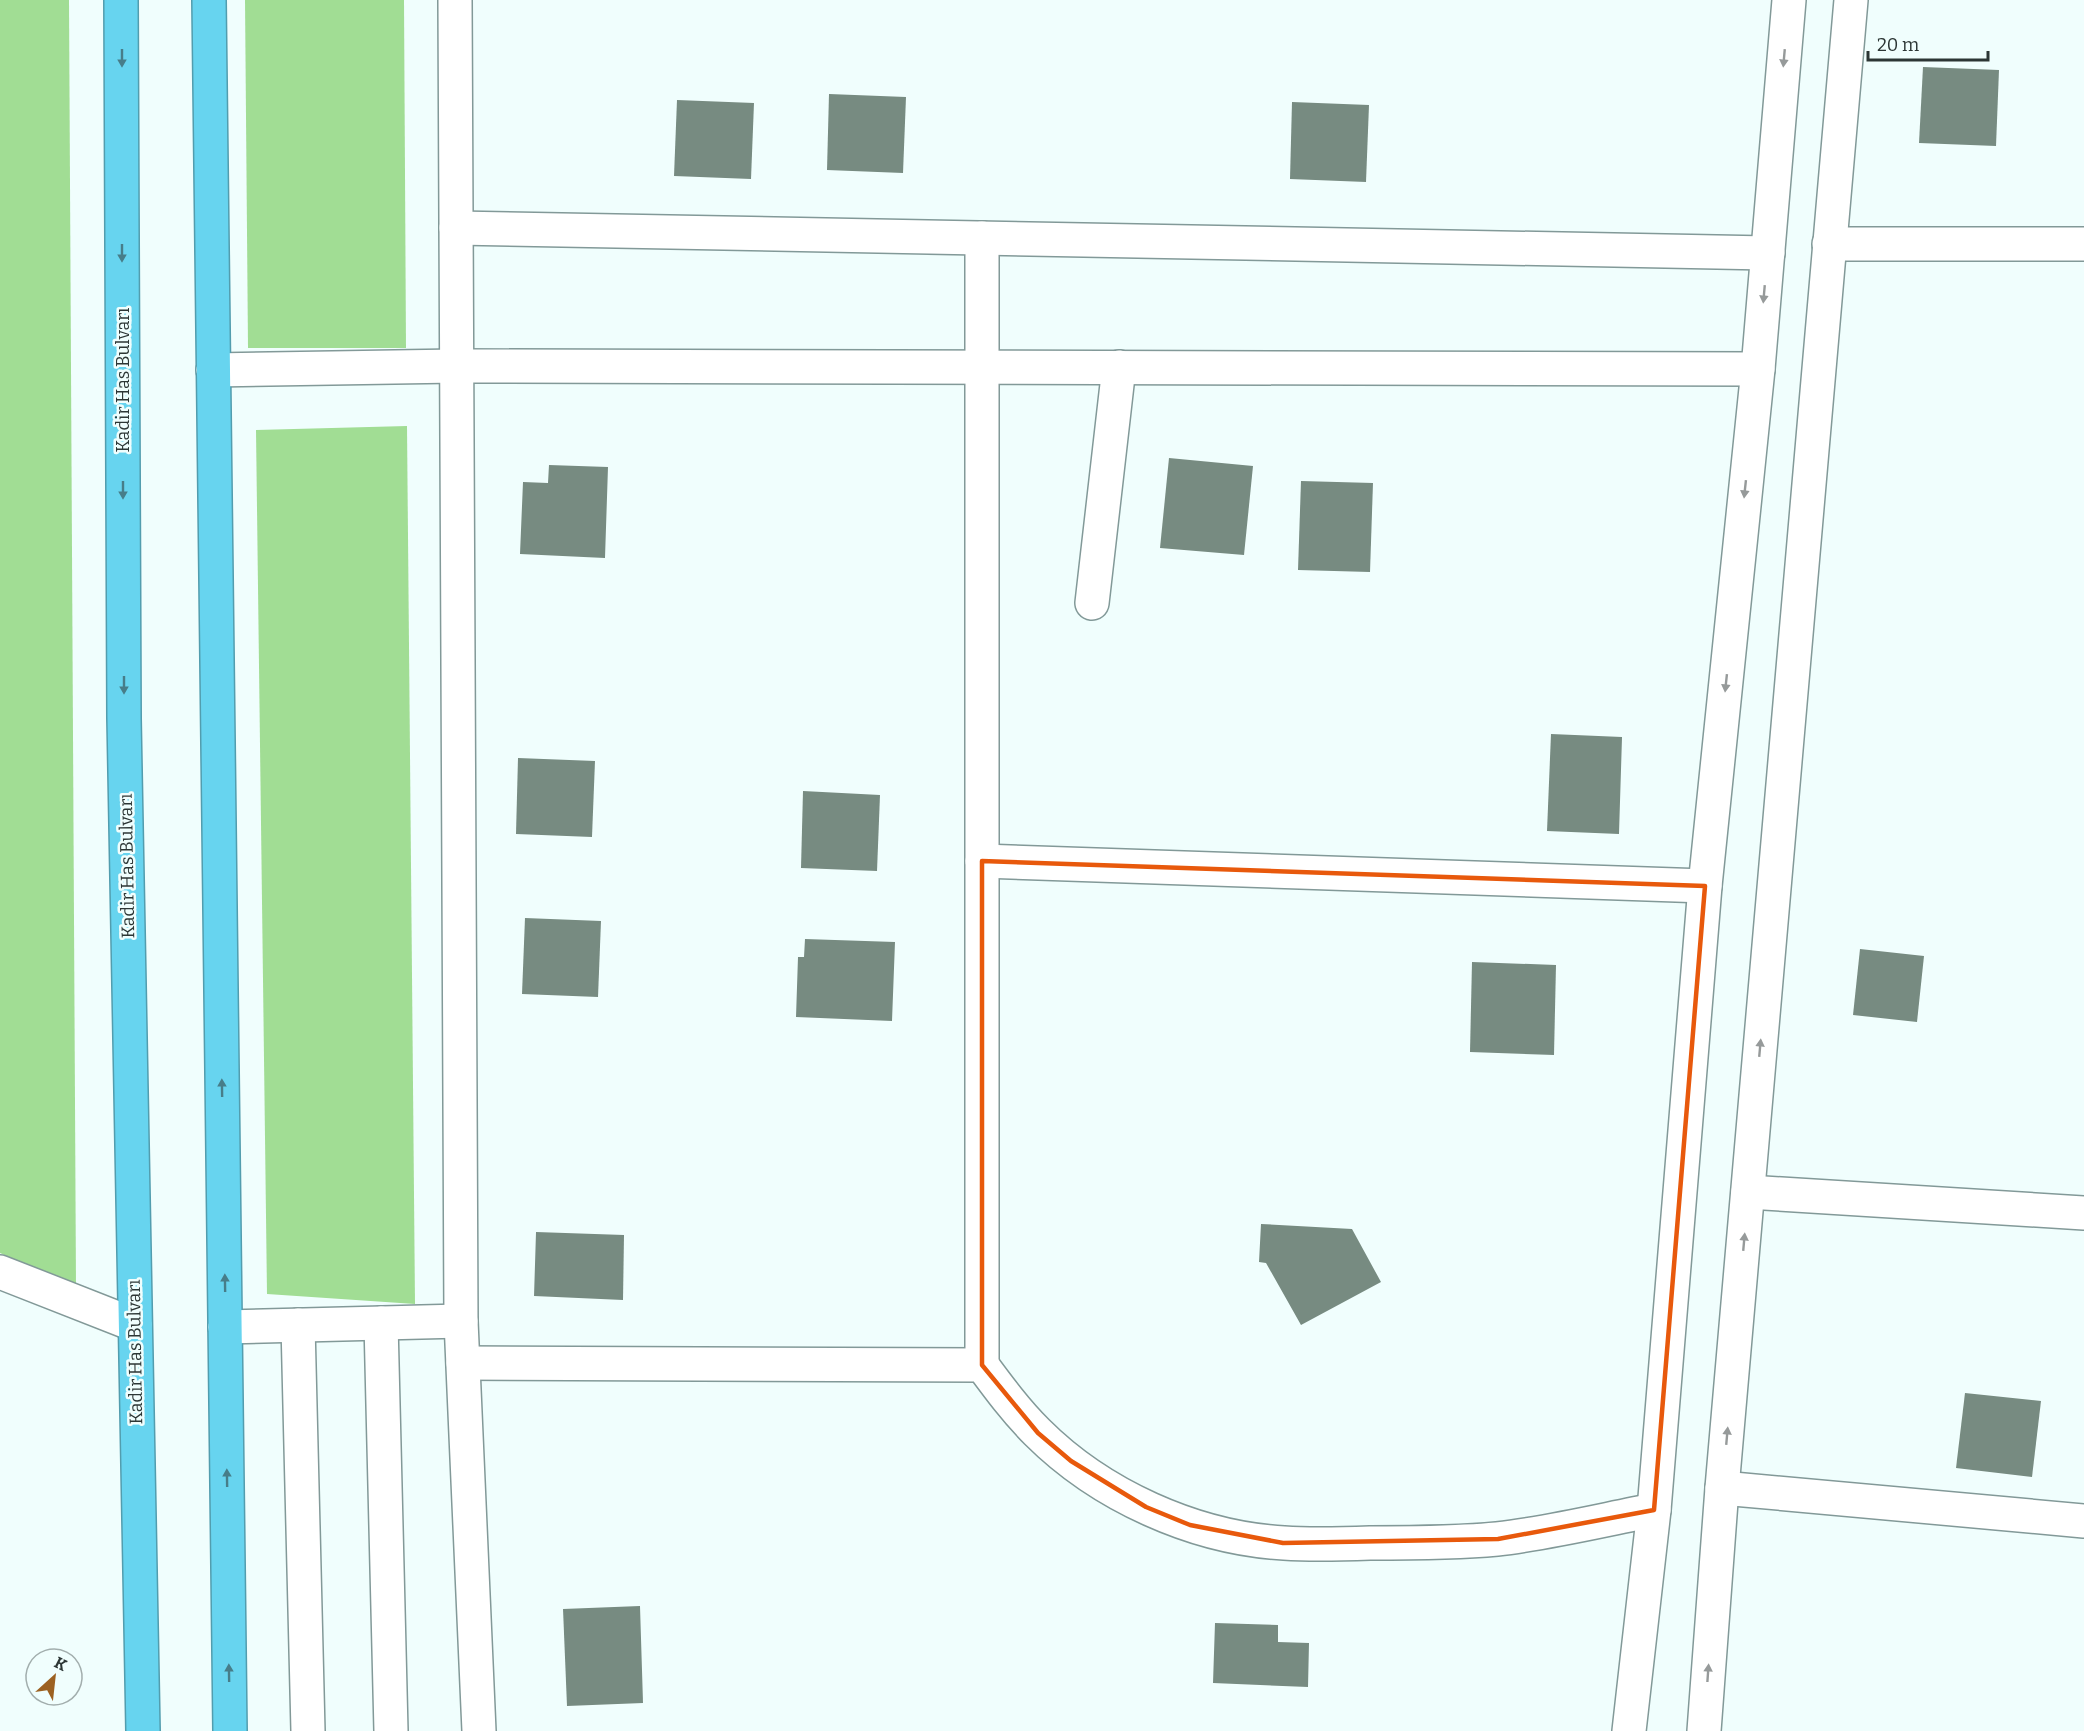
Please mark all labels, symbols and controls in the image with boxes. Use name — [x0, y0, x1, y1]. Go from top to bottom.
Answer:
scale bar — [1868, 24, 1988, 62]
text: 20 m — [1877, 34, 1919, 56]
one-way arrow — [117, 49, 127, 68]
one-way arrow — [1779, 49, 1789, 68]
one-way arrow — [117, 244, 127, 263]
one-way arrow — [1759, 285, 1769, 304]
street label: Kadir Has Bulvarı — [112, 308, 134, 452]
one-way arrow — [1741, 479, 1750, 498]
one-way arrow — [118, 481, 128, 500]
one-way arrow — [1721, 673, 1731, 692]
one-way arrow — [119, 676, 129, 695]
street label: Kadir Has Bulvarı — [115, 793, 139, 939]
one-way arrow — [1755, 1038, 1765, 1057]
one-way arrow — [217, 1078, 227, 1097]
one-way arrow — [1739, 1233, 1748, 1252]
one-way arrow — [220, 1273, 229, 1292]
street label: Kadir Has Bulvarı — [123, 1279, 147, 1425]
one-way arrow — [1722, 1427, 1732, 1446]
one-way arrow — [222, 1468, 232, 1487]
north arrow — [24, 1647, 84, 1707]
text: K — [51, 1653, 70, 1675]
one-way arrow — [224, 1663, 234, 1682]
one-way arrow — [1703, 1663, 1713, 1682]

